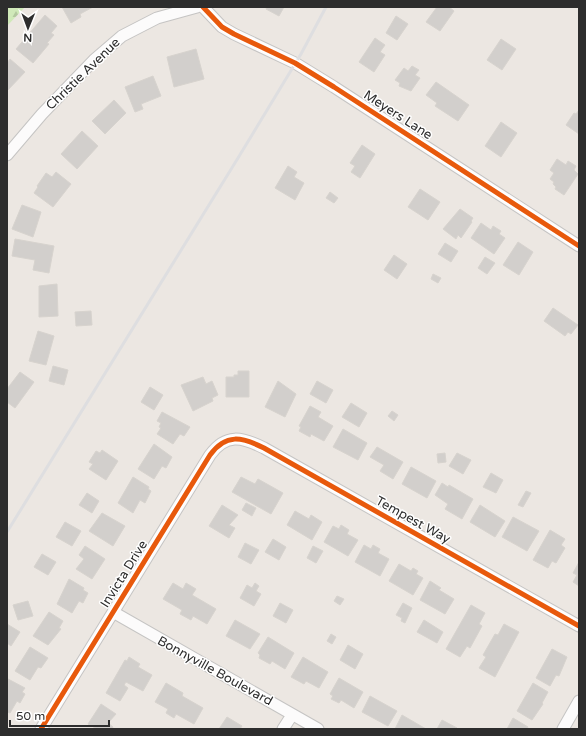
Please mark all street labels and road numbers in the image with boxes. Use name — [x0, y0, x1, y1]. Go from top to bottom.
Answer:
street label: Christie Avenue — [43, 35, 123, 113]
street label: Meyers Lane — [361, 87, 435, 143]
street label: Tempest Way — [373, 493, 453, 547]
street label: Invicta Drive — [97, 537, 151, 611]
street label: Bonnyville Boulevard — [155, 633, 275, 709]

